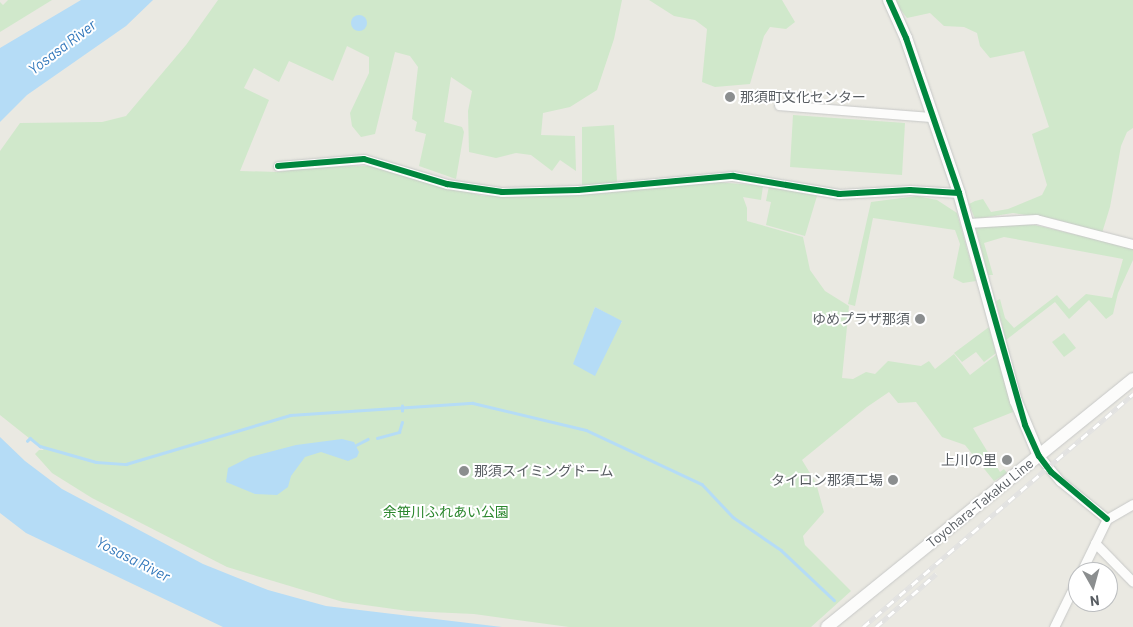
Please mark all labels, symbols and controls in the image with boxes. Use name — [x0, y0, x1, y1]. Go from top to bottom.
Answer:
water label: Yosasa River — [24, 16, 100, 78]
place label: 那須町文化センター — [740, 89, 866, 105]
marker: 那須町文化センター — [724, 91, 736, 103]
place label: ゆめプラザ那須 — [812, 311, 910, 327]
marker: ゆめプラザ那須 — [914, 313, 926, 325]
place label: 上川の里 — [941, 452, 997, 468]
marker: 上川の里 — [1001, 454, 1013, 466]
street label: Toyohara-Takaku Line — [923, 455, 1037, 551]
place label: 那須スイミングドーム — [474, 463, 614, 479]
marker: 那須スイミングドーム — [458, 465, 470, 477]
place label: タイロン那須工場 — [771, 472, 883, 488]
marker: タイロン那須工場 — [887, 474, 899, 486]
park label: 余笹川ふれあい公園 — [383, 504, 509, 520]
water label: Yosasa River — [93, 533, 173, 585]
north arrow — [1068, 562, 1118, 612]
text: N — [1089, 592, 1100, 610]

